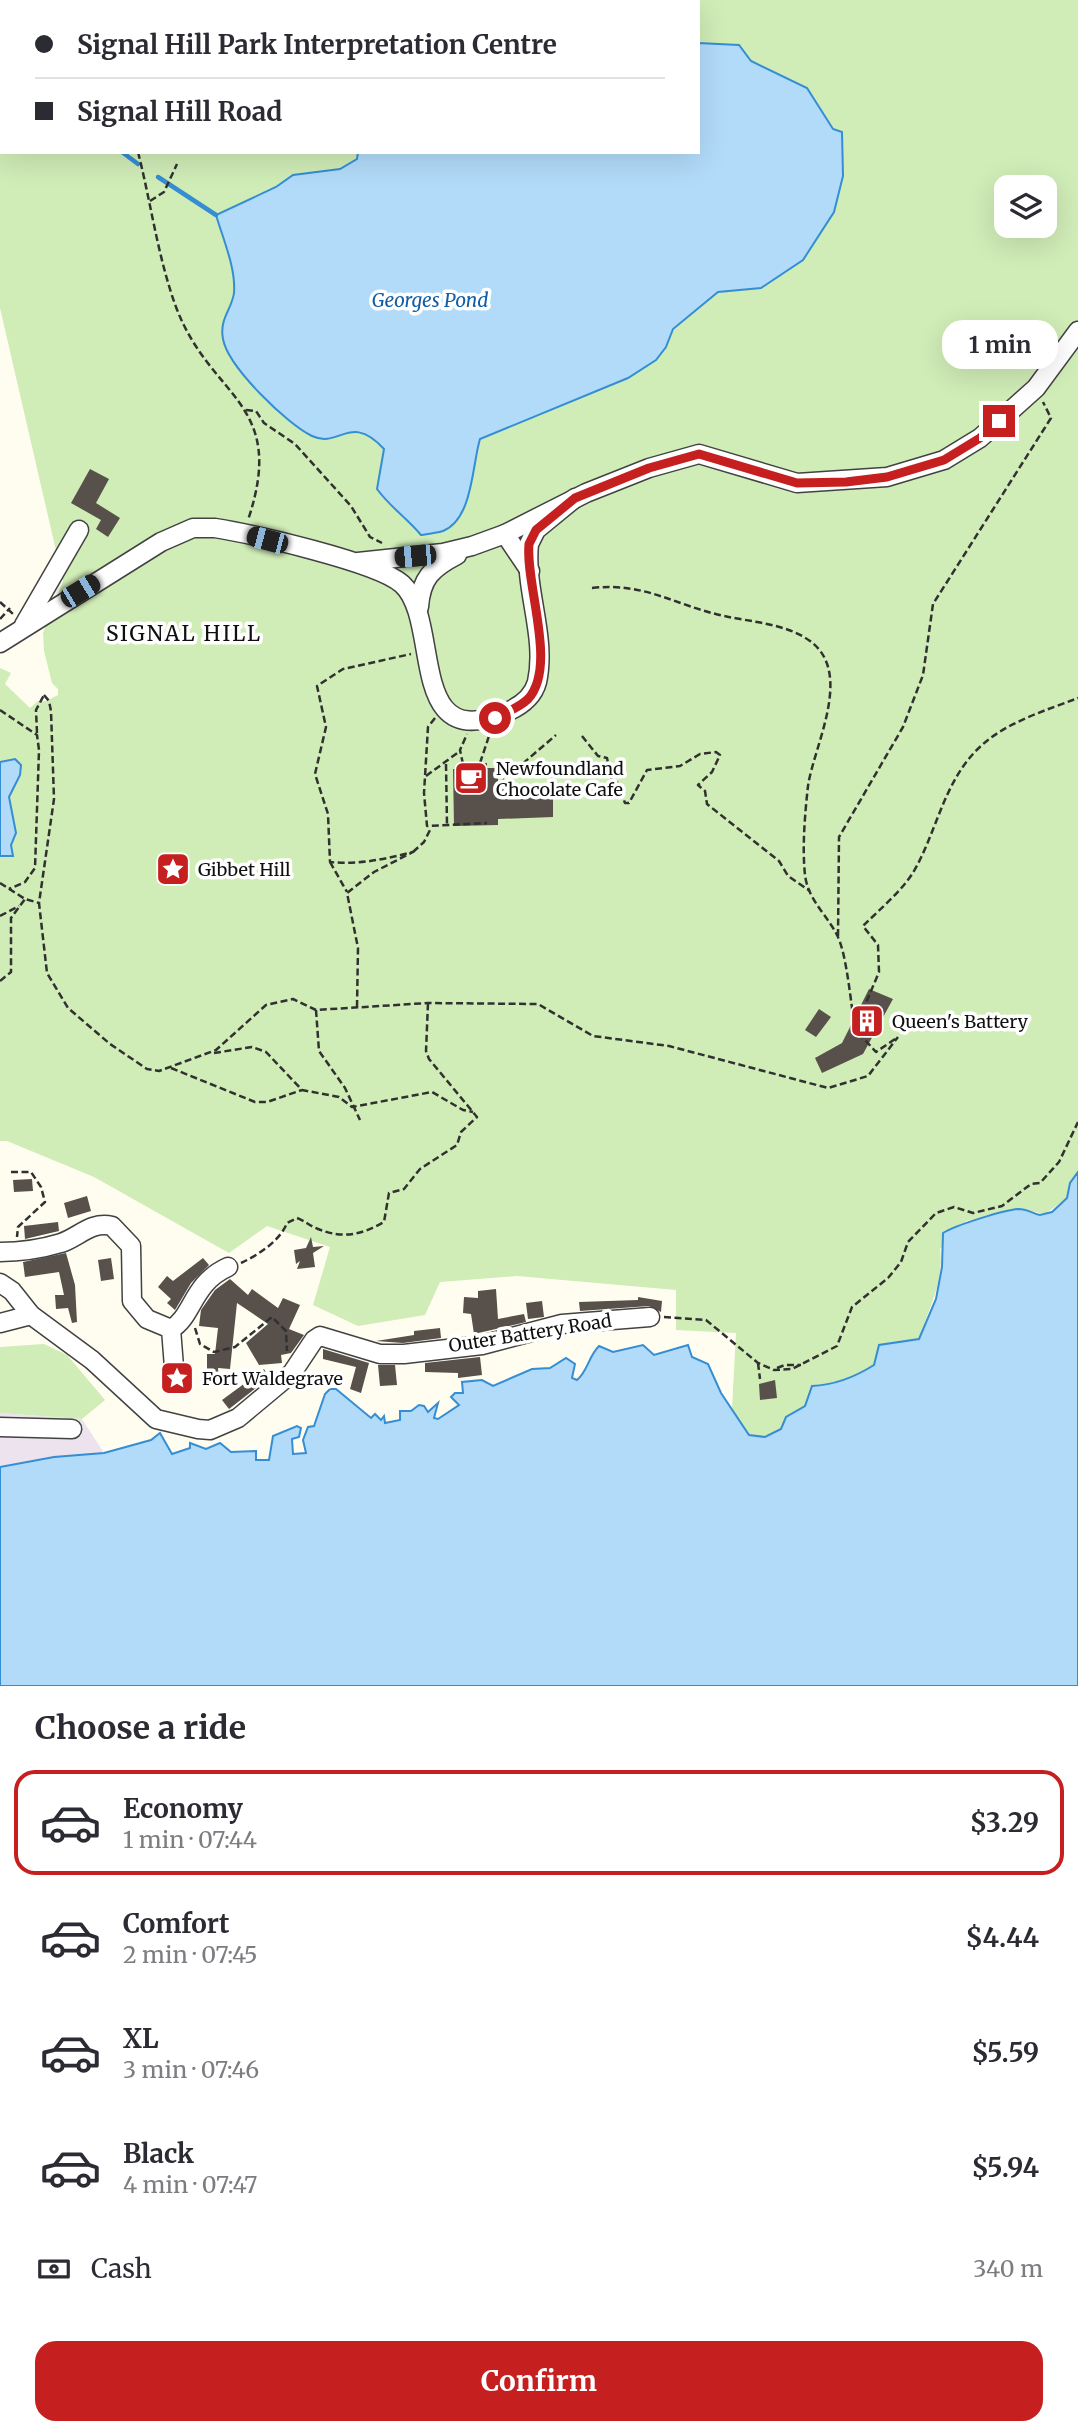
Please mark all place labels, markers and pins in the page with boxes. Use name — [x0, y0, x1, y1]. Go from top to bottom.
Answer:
place label: Newfoundland Chocolate Cafe — [496, 757, 624, 801]
cafe icon: Newfoundland Chocolate Cafe — [452, 759, 490, 797]
place icon: Gibbet Hill — [154, 850, 192, 888]
place label: Gibbet Hill — [198, 858, 291, 881]
building icon: Queen's Battery — [848, 1002, 886, 1040]
place label: Queen's Battery — [892, 1010, 1029, 1033]
place icon: Fort Waldegrave — [158, 1359, 196, 1397]
place label: Fort Waldegrave — [202, 1367, 343, 1390]

